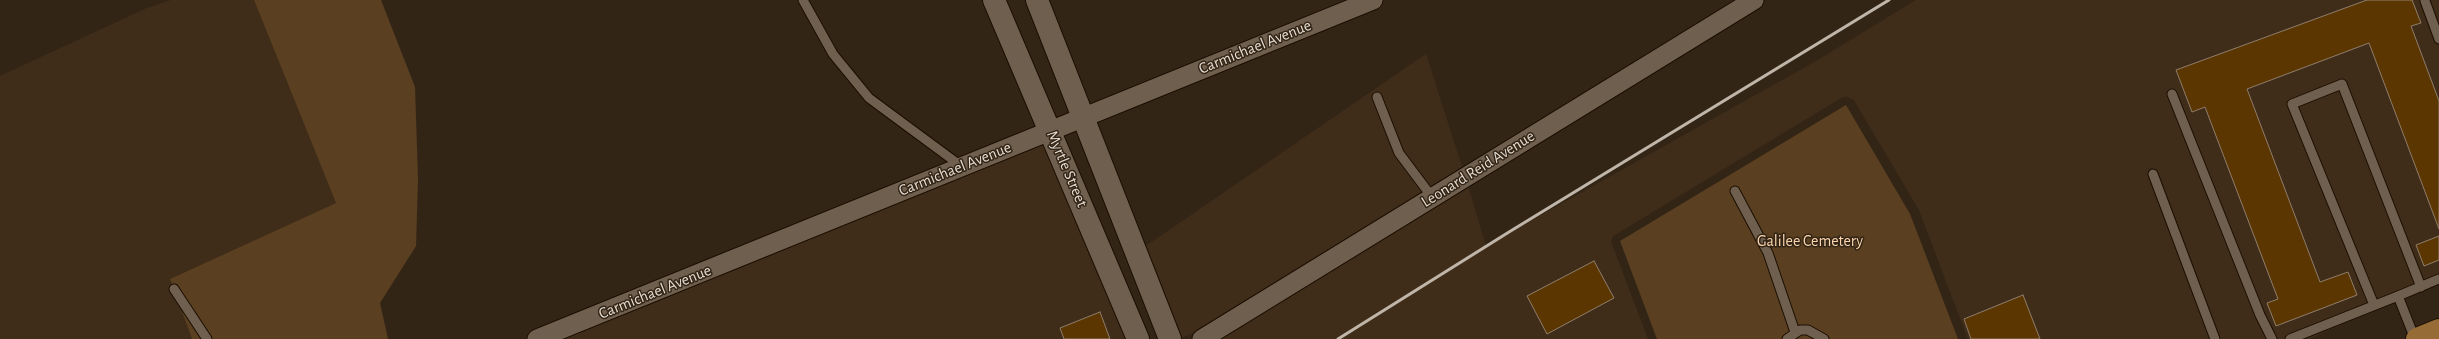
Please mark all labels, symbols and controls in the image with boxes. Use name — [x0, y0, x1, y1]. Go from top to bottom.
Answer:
street label: Carmichael Avenue — [1196, 16, 1314, 78]
street label: Leonard Reid Avenue — [1418, 126, 1538, 212]
street label: Myrtle Street — [1042, 128, 1092, 210]
street label: Carmichael Avenue — [896, 138, 1014, 200]
park label: Galilee Cemetery — [1757, 231, 1863, 251]
street label: Carmichael Avenue — [596, 261, 714, 323]

